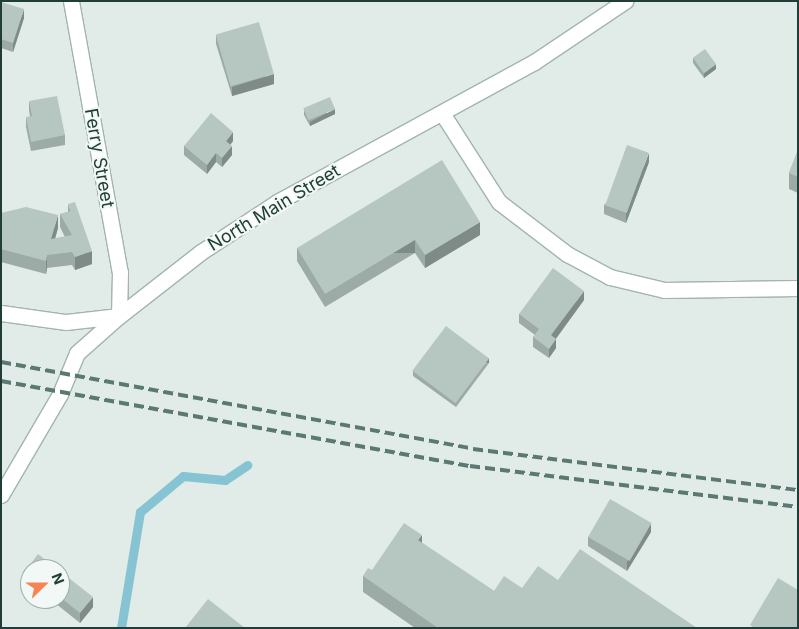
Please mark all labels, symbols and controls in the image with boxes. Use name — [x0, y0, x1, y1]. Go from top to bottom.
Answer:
street label: Ferry Street — [80, 107, 118, 209]
street label: North Main Street — [204, 160, 344, 256]
north arrow — [20, 559, 70, 609]
text: N — [49, 570, 68, 587]

